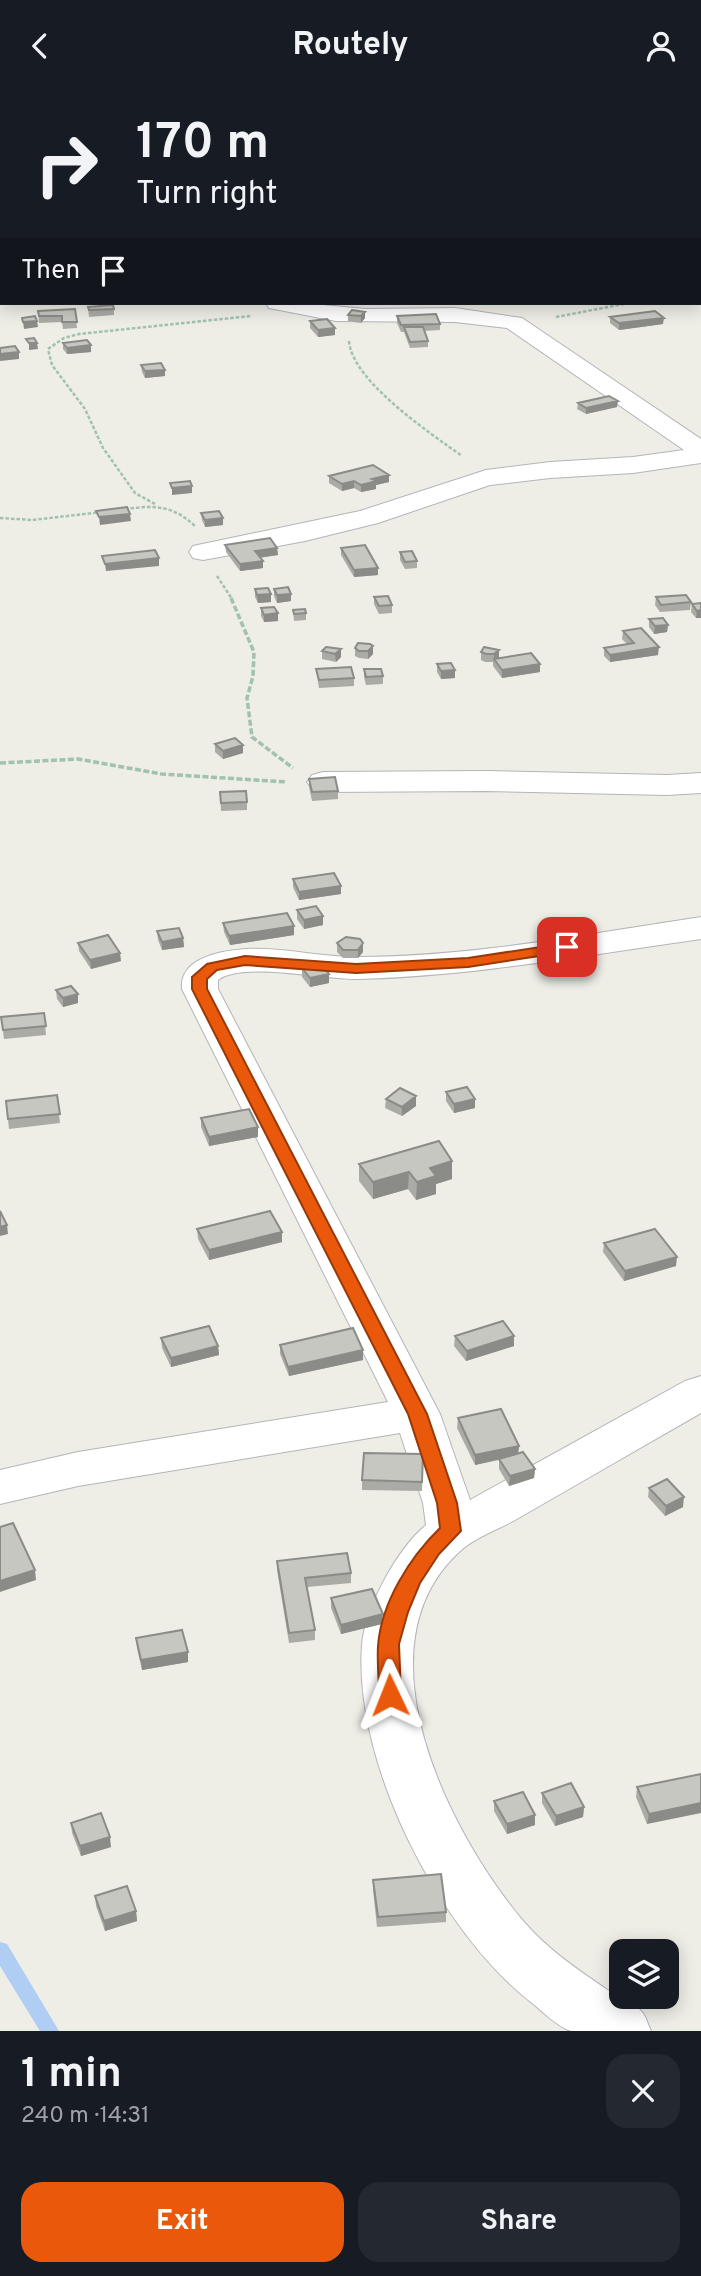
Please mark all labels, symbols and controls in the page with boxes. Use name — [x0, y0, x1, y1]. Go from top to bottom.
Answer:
text: Routely — [293, 26, 408, 66]
icon: back — [21, 27, 59, 65]
icon: person — [642, 27, 680, 65]
text: 170 m — [136, 114, 269, 176]
icon: right — [21, 119, 112, 210]
text: Turn right — [136, 175, 278, 215]
icon: arrive — [94, 252, 132, 290]
text: Then — [21, 255, 80, 288]
pin — [537, 917, 597, 977]
icon: arrive — [548, 928, 586, 966]
position arrow — [353, 1658, 427, 1732]
map controls — [609, 1939, 679, 2009]
button: layers — [609, 1939, 679, 2009]
text: 1 min — [21, 2049, 122, 2102]
button: close — [606, 2054, 680, 2128]
text: 240 m · 14:31 — [21, 2102, 150, 2131]
button: Exit — [21, 2182, 344, 2262]
button: Share — [358, 2182, 680, 2262]

